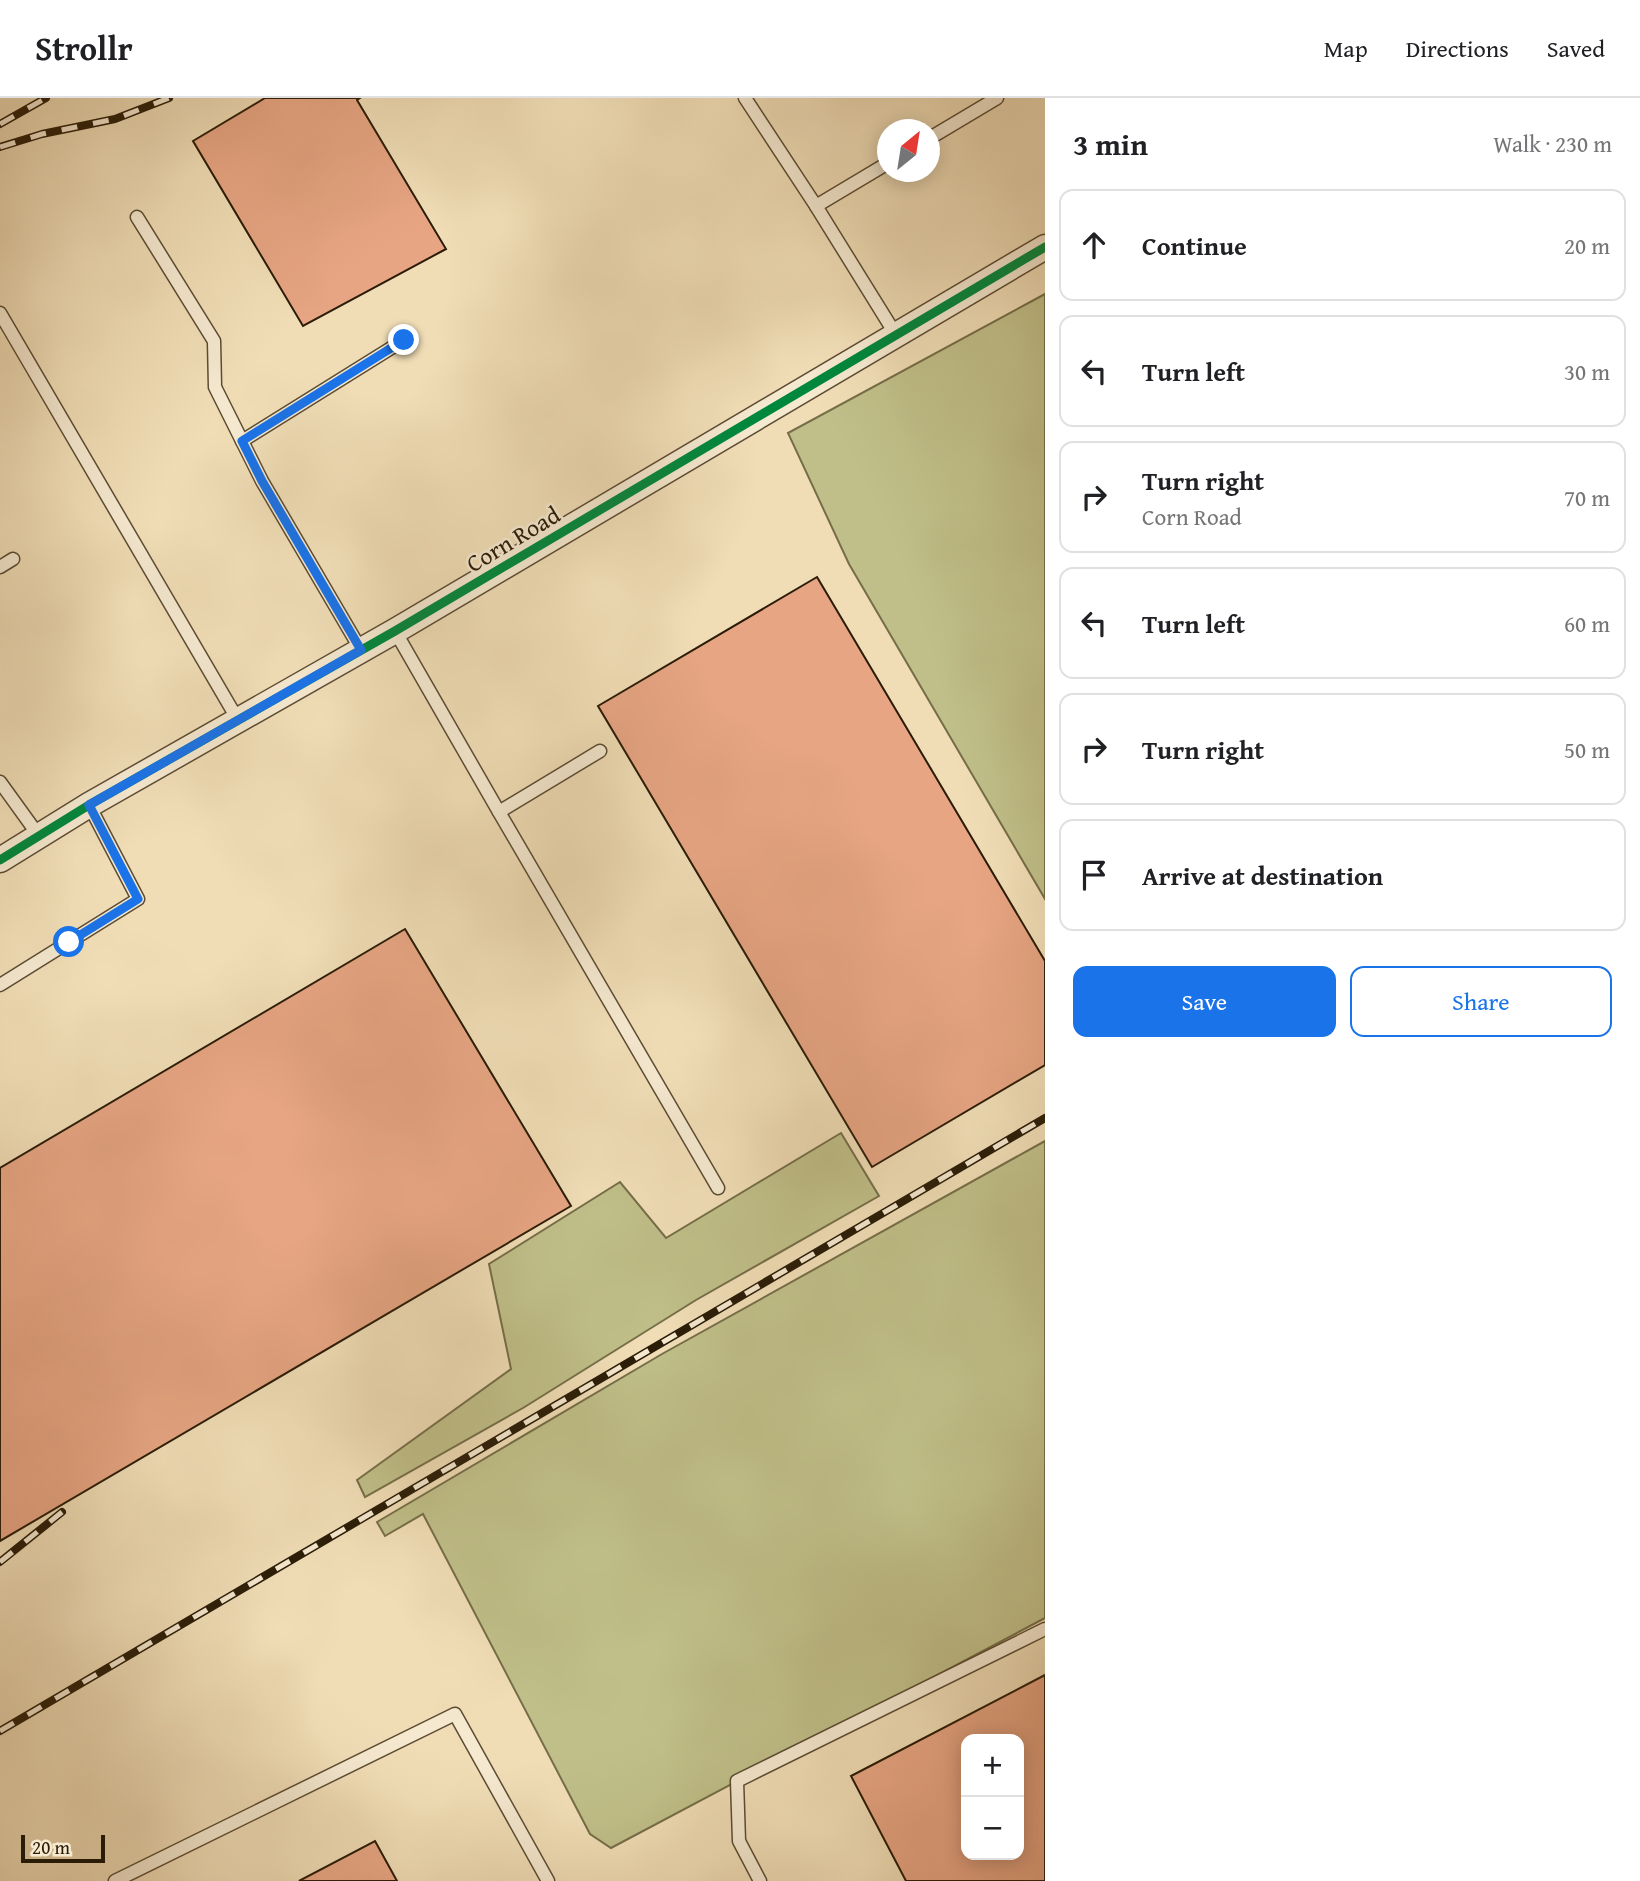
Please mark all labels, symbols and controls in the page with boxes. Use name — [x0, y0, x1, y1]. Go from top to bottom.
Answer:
text: Strollr — [35, 24, 133, 72]
text: Map — [1324, 31, 1368, 66]
text: Directions — [1406, 31, 1509, 66]
text: Saved — [1547, 31, 1605, 66]
north arrow — [877, 119, 940, 182]
text: 3 min — [1073, 122, 1148, 166]
text: Walk · 230 m — [1493, 127, 1612, 160]
icon: ahead — [1075, 226, 1113, 264]
text: Continue — [1142, 226, 1247, 265]
text: 20 m — [1564, 229, 1610, 262]
route end — [388, 324, 419, 355]
icon: left — [1075, 352, 1113, 390]
text: Turn left — [1142, 352, 1245, 391]
text: 30 m — [1564, 355, 1610, 388]
text: Turn right — [1142, 461, 1264, 500]
icon: right — [1075, 478, 1113, 516]
text: 70 m — [1564, 481, 1610, 514]
street label: Corn Road — [459, 497, 567, 581]
text: Corn Road — [1142, 500, 1242, 533]
icon: left — [1075, 604, 1113, 642]
text: Turn left — [1142, 604, 1245, 643]
text: 60 m — [1564, 607, 1610, 640]
icon: right — [1075, 730, 1113, 768]
text: Turn right — [1142, 730, 1264, 769]
text: 50 m — [1564, 733, 1610, 766]
icon: arrive — [1075, 856, 1113, 894]
text: Arrive at destination — [1142, 856, 1383, 895]
route start — [53, 926, 84, 957]
button: Save — [1073, 966, 1336, 1037]
button: Share — [1350, 966, 1612, 1037]
map controls — [961, 1734, 1024, 1860]
button: + — [961, 1734, 1024, 1797]
button: − — [961, 1797, 1024, 1860]
scale bar — [21, 1832, 105, 1864]
text: 20 m — [32, 1833, 70, 1861]

